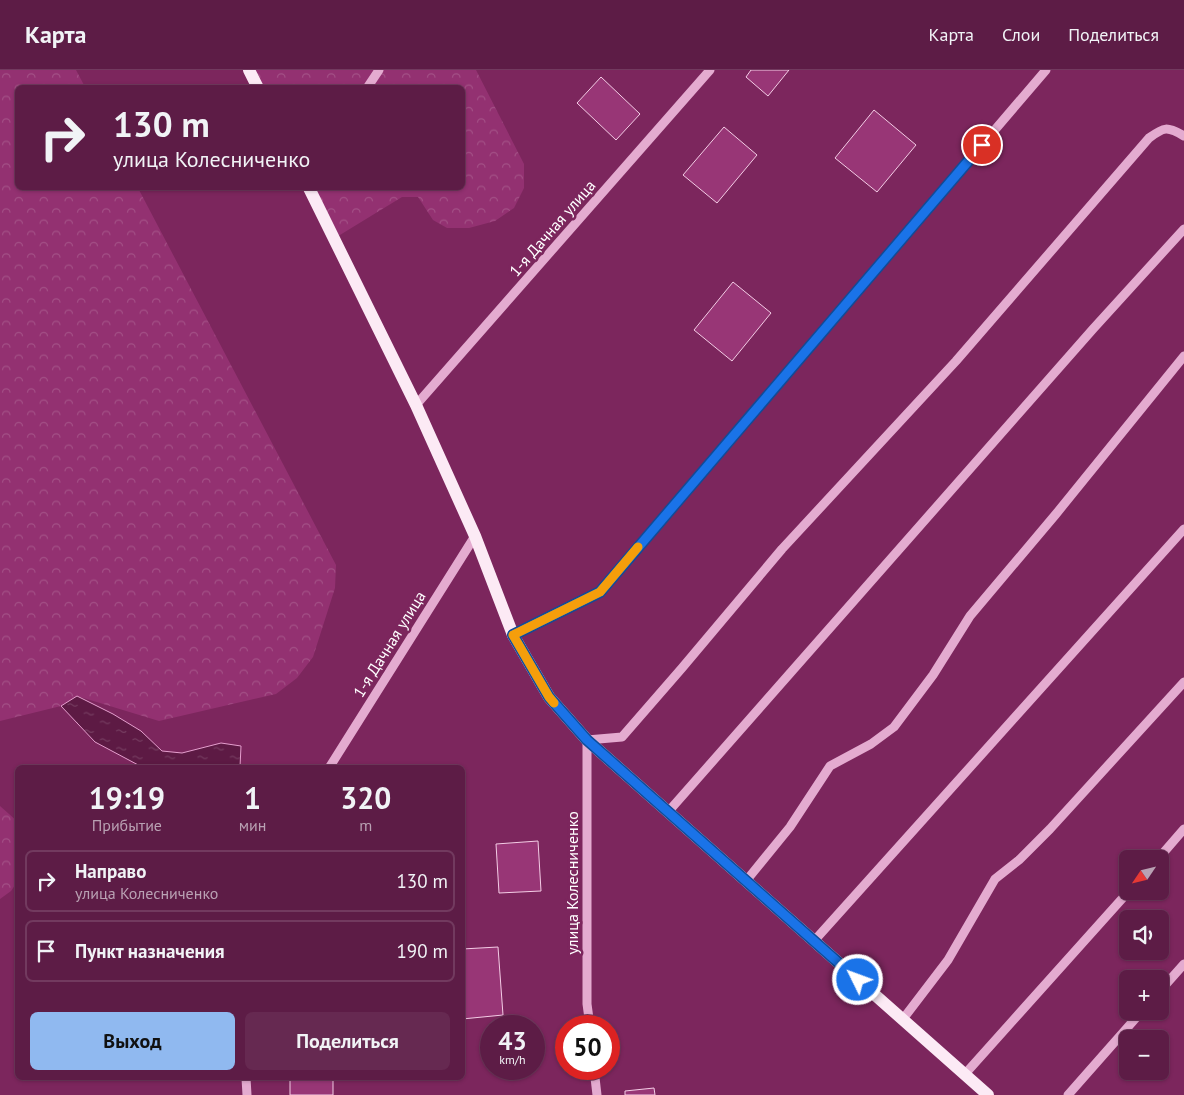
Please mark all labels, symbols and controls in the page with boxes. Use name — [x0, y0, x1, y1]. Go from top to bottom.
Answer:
text: Карта — [25, 19, 87, 50]
text: Карта — [929, 23, 974, 46]
text: Слои — [1002, 23, 1040, 46]
text: Поделиться — [1068, 23, 1159, 46]
text: 130 m — [113, 101, 210, 147]
icon: right — [30, 105, 95, 170]
pin — [961, 124, 1003, 166]
icon: arrive — [968, 131, 996, 159]
text: улица Колесниченко — [113, 145, 310, 173]
street label: 1-я Дачная улица — [505, 176, 599, 280]
street label: 1-я Дачная улица — [348, 587, 430, 701]
text: 19:19 — [89, 778, 165, 817]
text: 1 — [244, 778, 261, 817]
text: 320 — [340, 778, 391, 817]
street label: улица Колесниченко — [562, 811, 582, 955]
text: Прибытие — [92, 815, 162, 835]
text: мин — [239, 815, 266, 835]
text: m — [359, 815, 372, 835]
north arrow — [1119, 850, 1169, 900]
map controls — [1119, 850, 1169, 1080]
text: Направо — [75, 859, 146, 883]
icon: right — [32, 867, 60, 895]
text: 130 m — [396, 869, 448, 893]
text: улица Колесниченко — [75, 883, 218, 903]
button: sound — [1119, 910, 1169, 960]
icon: arrive — [32, 937, 60, 965]
text: Пункт назначения — [75, 939, 225, 963]
text: 190 m — [396, 939, 448, 963]
position arrow — [831, 953, 883, 1005]
button: + — [1119, 970, 1169, 1020]
button: Выход — [30, 1012, 235, 1070]
button: Поделиться — [245, 1012, 450, 1070]
speed limit sign: 50 — [555, 1015, 620, 1080]
text: 43 — [498, 1025, 527, 1057]
button: − — [1119, 1030, 1169, 1080]
text: km/h — [499, 1052, 526, 1067]

